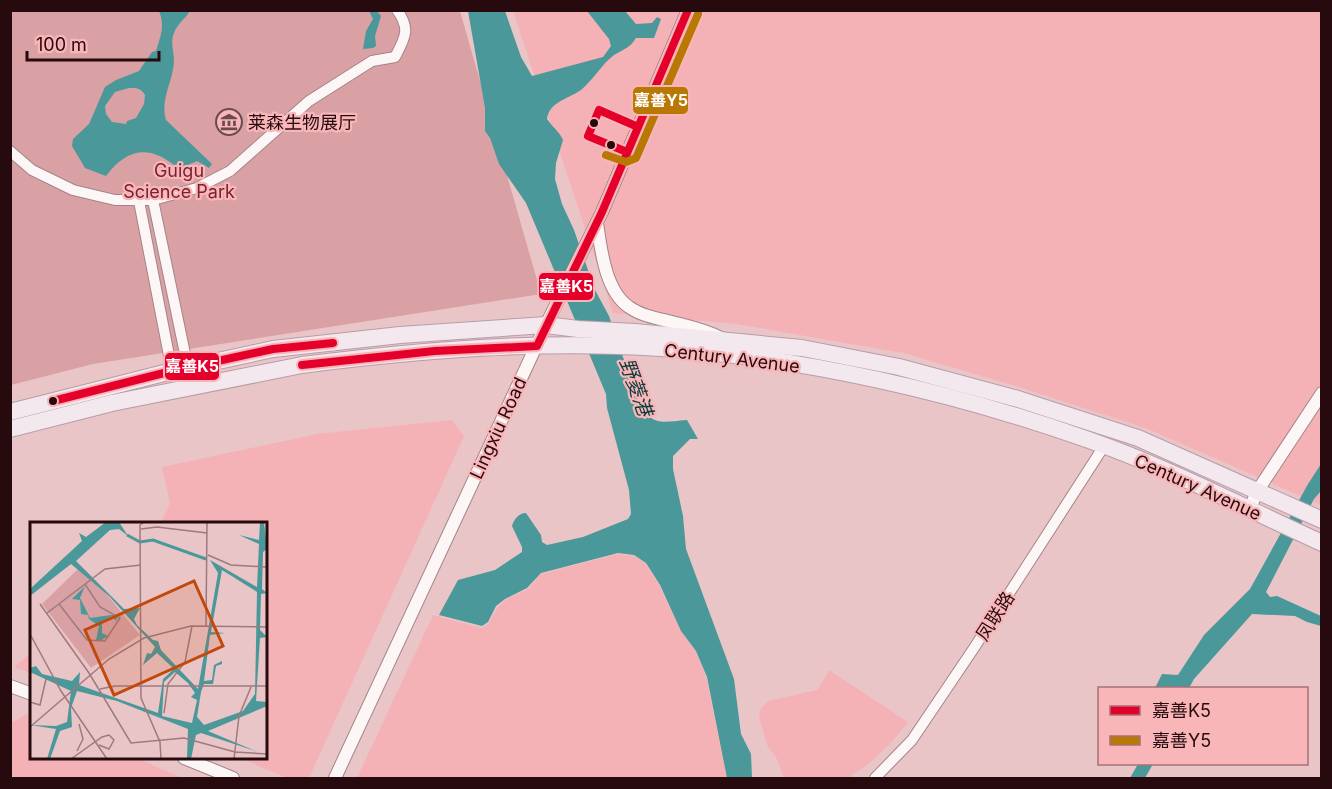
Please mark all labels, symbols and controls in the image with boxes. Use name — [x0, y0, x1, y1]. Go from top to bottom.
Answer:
scale bar — [27, 24, 159, 62]
text: 100 m — [36, 34, 87, 55]
line badge: 嘉善Y5 — [632, 86, 689, 115]
text: 嘉善Y5 — [634, 90, 688, 110]
museum icon: 莱森生物展厅 — [214, 107, 244, 137]
place label: 莱森生物展厅 — [248, 112, 356, 133]
unlabelled marker — [588, 117, 600, 129]
unlabelled marker — [605, 139, 617, 151]
park label: Guigu Science Park — [123, 160, 235, 202]
line badge: 嘉善K5 — [538, 272, 594, 301]
text: 嘉善K5 — [539, 276, 593, 296]
street label: Century Avenue — [663, 339, 801, 377]
line badge: 嘉善K5 — [164, 352, 220, 381]
water label: 野菱港 — [614, 355, 659, 422]
text: 嘉善K5 — [165, 356, 219, 376]
street label: Lingxiu Road — [465, 374, 531, 482]
unlabelled marker — [47, 395, 59, 407]
street label: Century Avenue — [1131, 450, 1265, 524]
inset map — [30, 522, 267, 759]
street label: 凤联路 — [971, 588, 1019, 644]
legend — [1098, 687, 1308, 765]
text: 嘉善K5 — [1152, 700, 1211, 721]
text: 嘉善Y5 — [1152, 730, 1211, 751]

